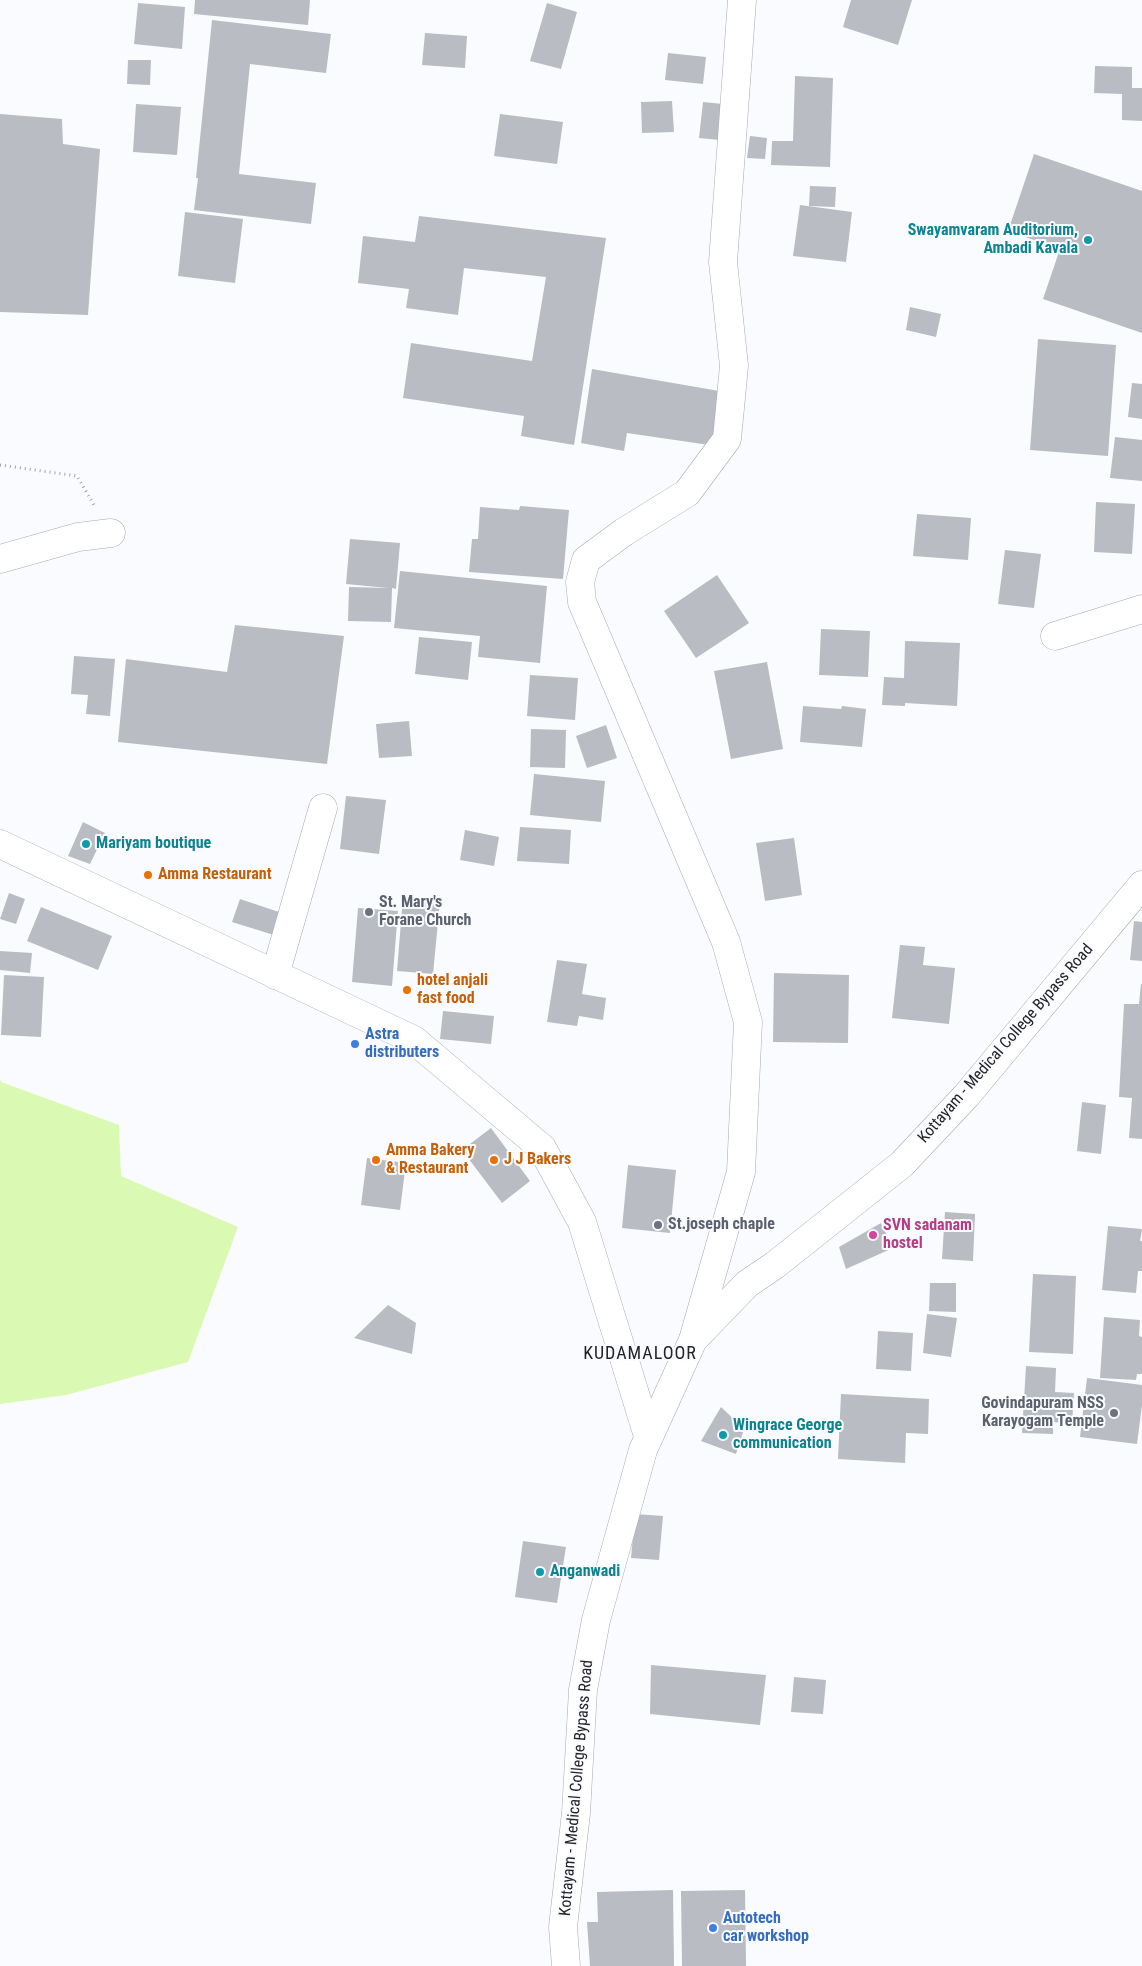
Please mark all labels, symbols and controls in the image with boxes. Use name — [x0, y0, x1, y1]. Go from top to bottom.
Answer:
place label: Swayamvaram Auditorium, Ambadi Kavala — [908, 221, 1078, 259]
marker: Swayamvaram Auditorium, Ambadi Kavala — [1082, 234, 1094, 246]
place label: Mariyam boutique — [96, 834, 211, 854]
marker: Mariyam boutique — [80, 838, 92, 850]
place label: Amma Restaurant — [158, 865, 272, 885]
marker: Amma Restaurant — [142, 869, 154, 881]
place label: St. Mary's Forane Church — [379, 893, 471, 931]
marker: St. Mary's Forane Church — [363, 906, 375, 918]
street label: Kottayam - Medical College Bypass Road — [914, 941, 1098, 1147]
place label: hotel anjali fast food — [417, 971, 488, 1009]
marker: hotel anjali fast food — [401, 984, 413, 996]
place label: Astra distributers — [365, 1025, 439, 1063]
marker: Astra distributers — [349, 1038, 361, 1050]
place label: Amma Bakery & Restaurant — [386, 1141, 474, 1179]
place label: J J Bakers — [504, 1150, 571, 1170]
marker: Amma Bakery & Restaurant — [370, 1154, 382, 1166]
marker: J J Bakers — [488, 1154, 500, 1166]
place label: St.joseph chaple — [668, 1215, 775, 1235]
place label: SVN sadanam hostel — [883, 1216, 972, 1254]
marker: St.joseph chaple — [652, 1219, 664, 1231]
marker: SVN sadanam hostel — [867, 1229, 879, 1241]
district label: KUDAMALOOR — [582, 1343, 698, 1365]
place label: Govindapuram NSS Karayogam Temple — [981, 1394, 1104, 1432]
marker: Govindapuram NSS Karayogam Temple — [1108, 1407, 1120, 1419]
place label: Wingrace George communication — [733, 1416, 842, 1454]
marker: Wingrace George communication — [717, 1429, 729, 1441]
place label: Anganwadi — [550, 1562, 620, 1582]
marker: Anganwadi — [534, 1566, 546, 1578]
street label: Kottayam - Medical College Bypass Road — [556, 1659, 598, 1917]
place label: Autotech car workshop — [723, 1909, 809, 1947]
marker: Autotech car workshop — [707, 1922, 719, 1934]

